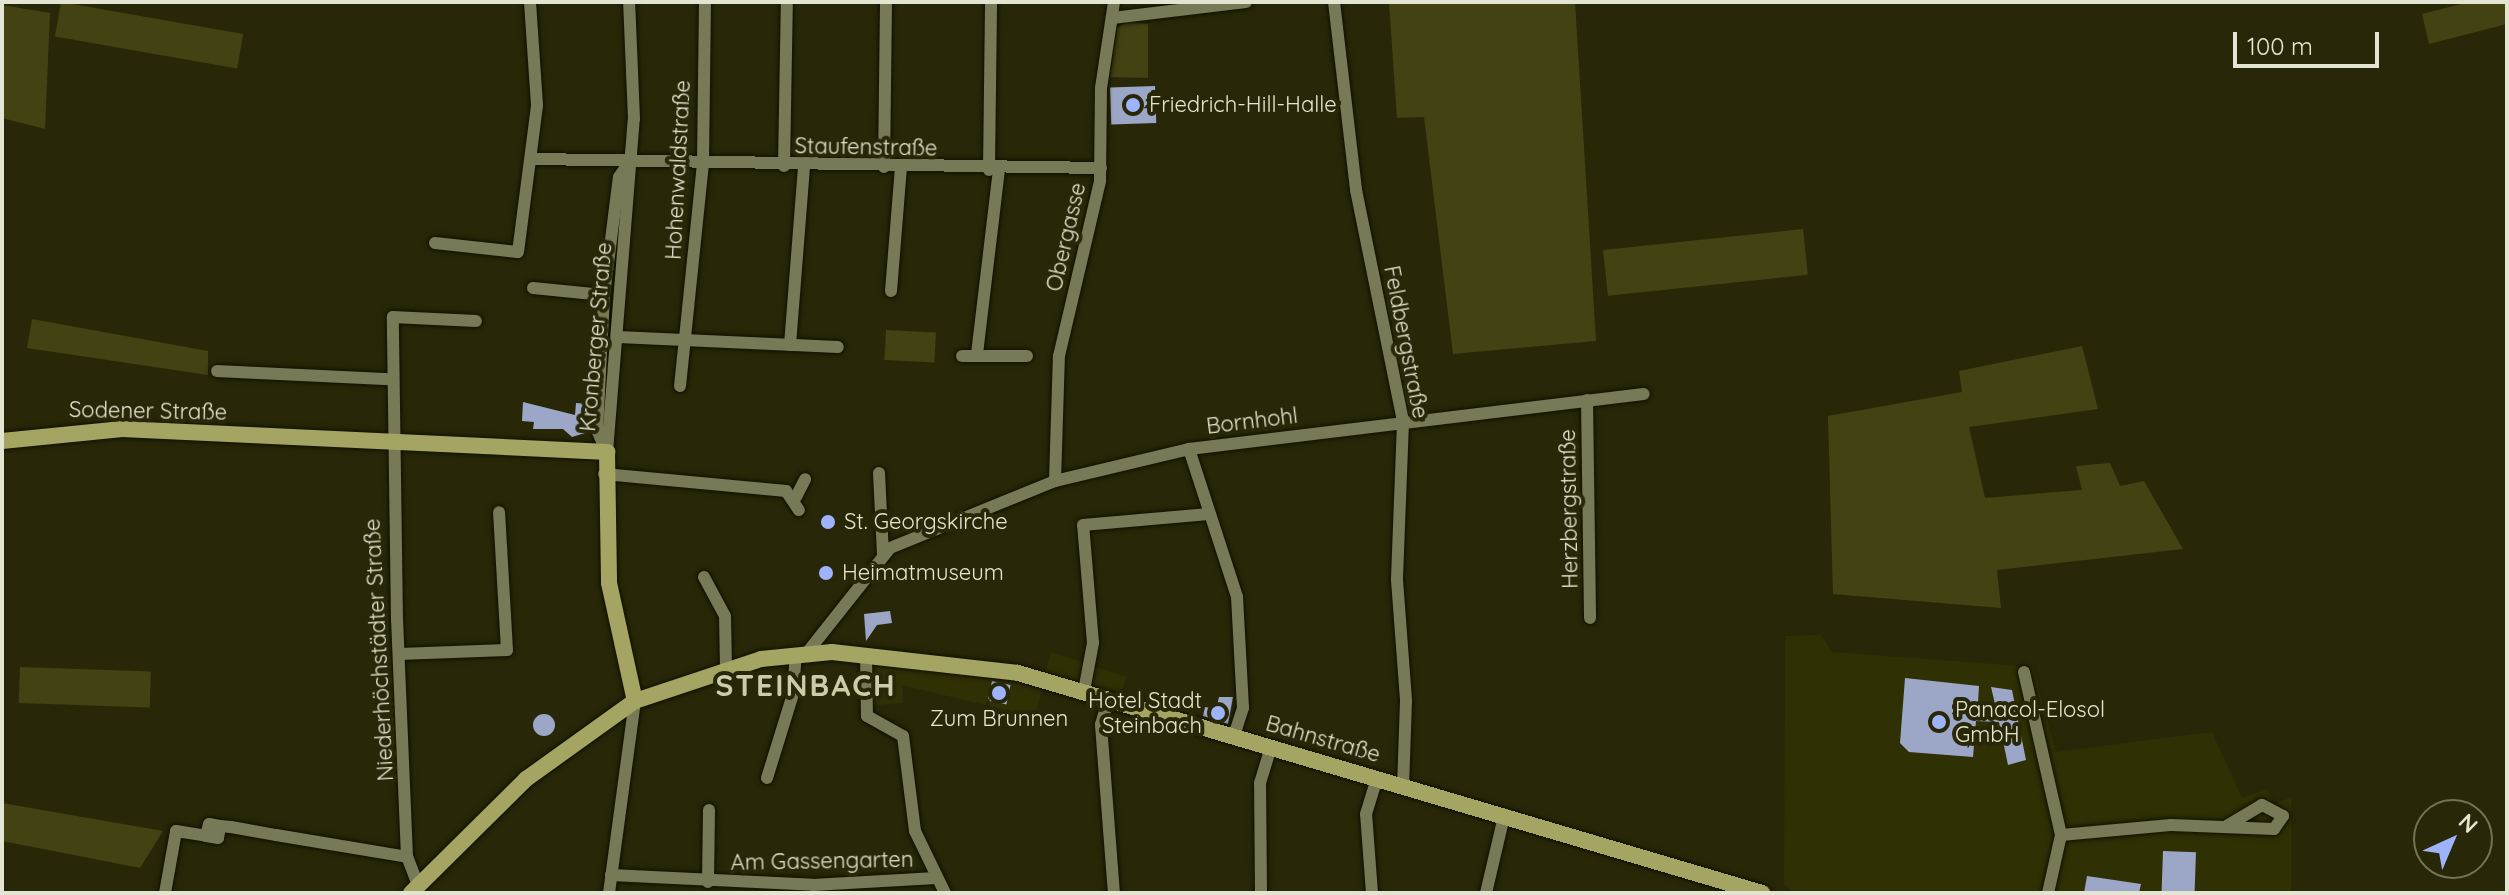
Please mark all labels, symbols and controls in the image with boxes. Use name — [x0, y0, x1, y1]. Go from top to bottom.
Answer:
scale bar — [2237, 16, 2383, 66]
text: 100 m — [2247, 31, 2313, 61]
street label: Hohenwaldstraße — [660, 79, 696, 261]
place label: Friedrich-Hill-Halle — [1149, 92, 1337, 118]
marker: Friedrich-Hill-Halle — [1124, 96, 1142, 114]
street label: Staufenstraße — [794, 133, 938, 161]
street label: Obergasse — [1041, 180, 1091, 294]
street label: Kronberger Straße — [575, 241, 617, 433]
street label: Feldbergstraße — [1378, 263, 1434, 421]
street label: Sodener Straße — [69, 396, 227, 426]
street label: Bornhohl — [1205, 402, 1299, 440]
street label: Herzbergstraße — [1554, 429, 1584, 589]
place label: St. Georgskirche — [844, 509, 1008, 535]
marker: St. Georgskirche — [819, 513, 837, 531]
street label: Niederhöchstädter Straße — [359, 518, 399, 782]
place label: Heimatmuseum — [842, 560, 1004, 586]
marker: Heimatmuseum — [817, 564, 835, 582]
district label: STEINBACH — [715, 667, 897, 703]
marker: Zum Brunnen — [990, 684, 1008, 702]
place label: Hotel Stadt Steinbach — [1088, 687, 1202, 738]
place label: Panacol-Elosol GmbH — [1955, 696, 2105, 748]
marker: Hotel Stadt Steinbach — [1209, 704, 1227, 722]
place label: Zum Brunnen — [930, 706, 1068, 732]
street label: Bahnstraße — [1263, 710, 1383, 768]
marker: Panacol-Elosol GmbH — [1930, 713, 1948, 731]
north arrow — [2413, 799, 2493, 879]
text: N — [2453, 807, 2484, 839]
street label: Am Gassengarten — [730, 846, 914, 876]

